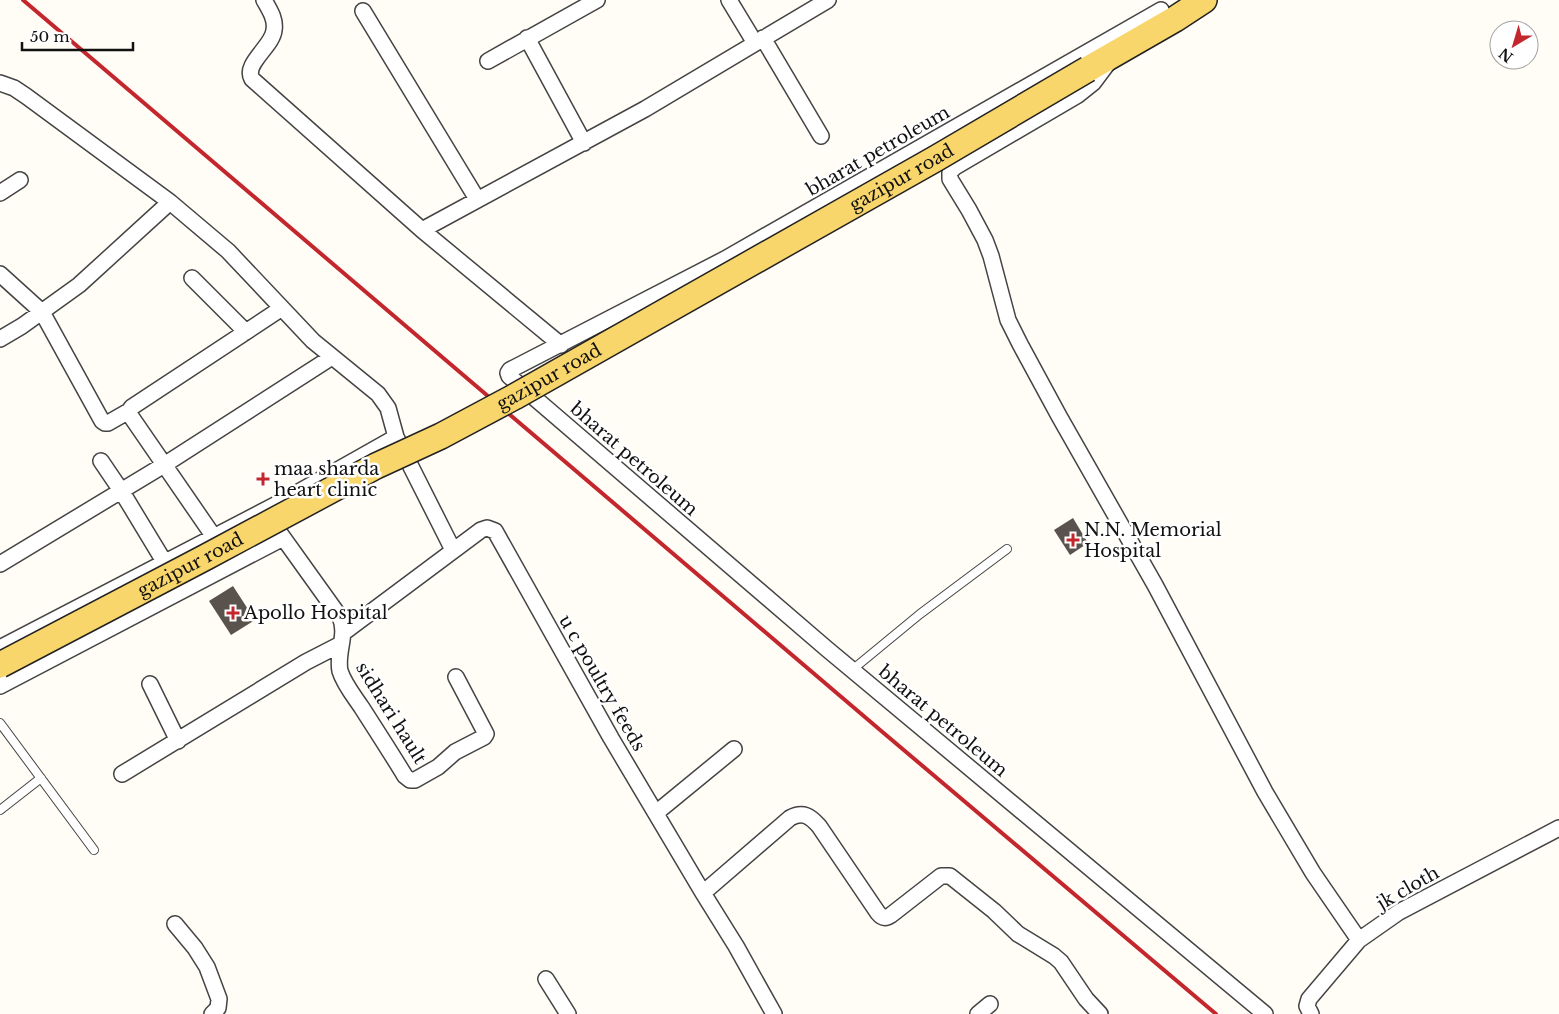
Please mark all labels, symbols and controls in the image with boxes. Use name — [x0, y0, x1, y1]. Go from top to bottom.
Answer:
scale bar — [22, 20, 134, 52]
north arrow — [1489, 20, 1539, 70]
text: 50 m — [30, 27, 70, 46]
text: N — [1495, 44, 1517, 66]
street label: bharat petroleum — [802, 101, 954, 201]
street label: gazipur road — [845, 139, 958, 216]
street label: gazipur road — [493, 339, 605, 415]
street label: bharat petroleum — [565, 397, 702, 520]
place label: maa sharda heart clinic — [274, 458, 379, 501]
marker: maa sharda heart clinic — [256, 472, 270, 486]
place label: N.N. Memorial Hospital — [1084, 519, 1222, 562]
street label: gazipur road — [134, 528, 247, 602]
marker: N.N. Memorial Hospital — [1066, 533, 1080, 547]
place label: Apollo Hospital — [243, 602, 388, 624]
marker: Apollo Hospital — [226, 606, 240, 620]
street label: u c poultry feeds — [554, 611, 650, 755]
street label: sidhari hault — [351, 658, 431, 768]
street label: bharat petroleum — [873, 660, 1012, 781]
street label: jk cloth — [1370, 861, 1443, 916]

